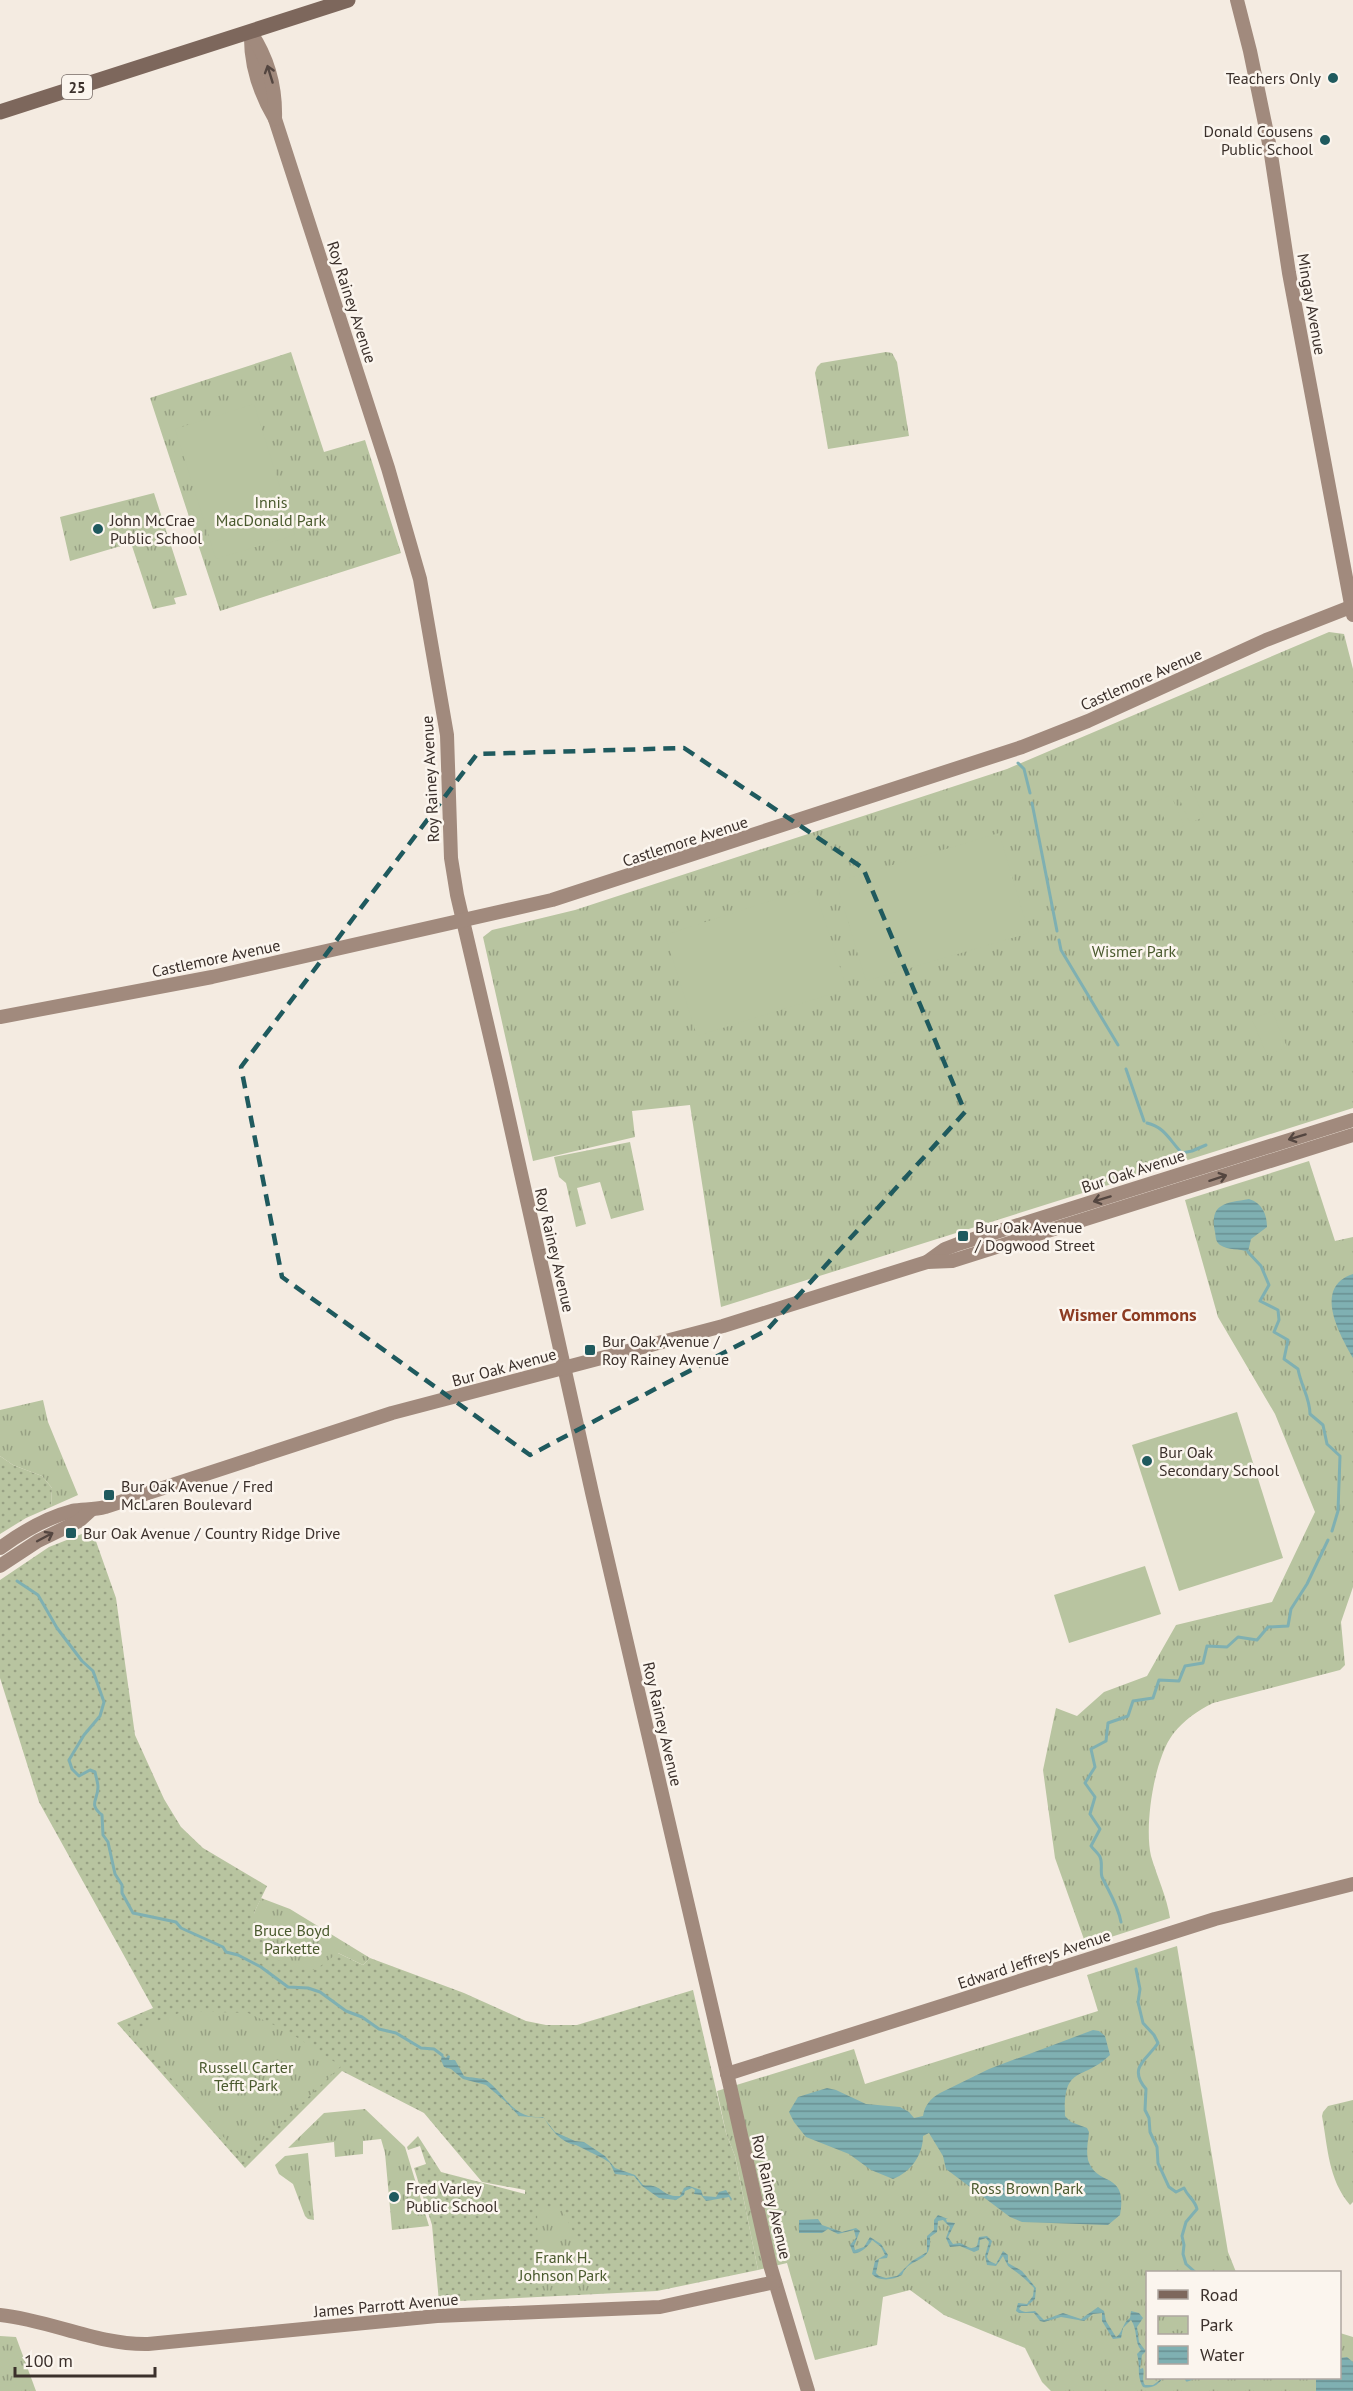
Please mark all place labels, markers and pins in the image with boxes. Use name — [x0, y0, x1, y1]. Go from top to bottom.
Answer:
place label: Teachers Only — [1226, 68, 1322, 88]
marker: Teachers Only — [1326, 71, 1340, 85]
place label: Donald Cousens Public School — [1204, 121, 1313, 159]
marker: Donald Cousens Public School — [1318, 133, 1332, 147]
place label: John McCrae Public School — [109, 510, 202, 548]
marker: John McCrae Public School — [91, 522, 105, 536]
place label: Bur Oak Avenue / Dogwood Street — [974, 1217, 1096, 1255]
marker: Bur Oak Avenue / Dogwood Street — [956, 1229, 970, 1243]
place label: Bur Oak Avenue / Roy Rainey Avenue — [602, 1331, 729, 1369]
marker: Bur Oak Avenue / Roy Rainey Avenue — [583, 1343, 597, 1357]
place label: Bur Oak Secondary School — [1159, 1442, 1279, 1480]
marker: Bur Oak Secondary School — [1140, 1454, 1154, 1468]
place label: Bur Oak Avenue / Fred McLaren Boulevard — [121, 1476, 273, 1514]
marker: Bur Oak Avenue / Fred McLaren Boulevard — [102, 1488, 116, 1502]
place label: Bur Oak Avenue / Country Ridge Drive — [83, 1523, 341, 1543]
marker: Bur Oak Avenue / Country Ridge Drive — [64, 1526, 78, 1540]
place label: Fred Varley Public School — [406, 2178, 498, 2216]
marker: Fred Varley Public School — [387, 2190, 401, 2204]

